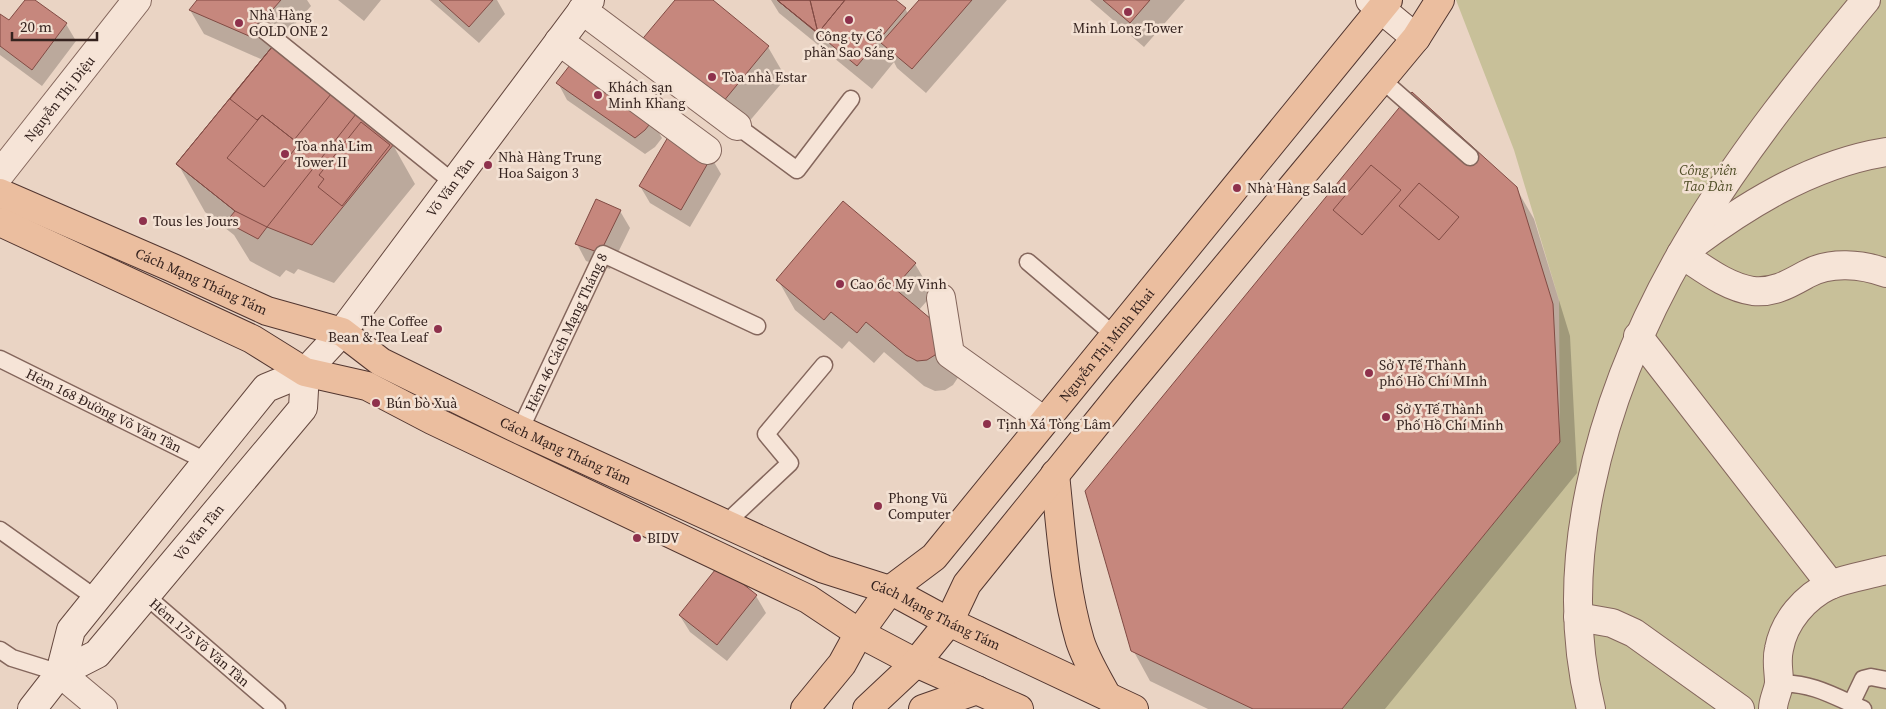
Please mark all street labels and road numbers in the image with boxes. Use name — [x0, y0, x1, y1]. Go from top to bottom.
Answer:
street label: Nguyễn Thị Diệu — [19, 51, 100, 146]
street label: Võ Văn Tần — [421, 153, 479, 221]
street label: Cách Mạng Tháng Tám — [132, 243, 271, 320]
street label: Hẻm 46 Cách Mạng Tháng 8 — [520, 250, 612, 415]
street label: Nguyễn Thị Minh Khai — [1054, 284, 1159, 406]
street label: Hẻm 168 Đường Võ Văn Tần — [23, 363, 186, 458]
street label: Cách Mạng Tháng Tám — [497, 412, 635, 490]
street label: Võ Văn Tần — [169, 499, 229, 566]
street label: Cách Mạng Tháng Tám — [868, 575, 1004, 655]
street label: Hẻm 175 Võ Văn Tần — [145, 593, 255, 692]

